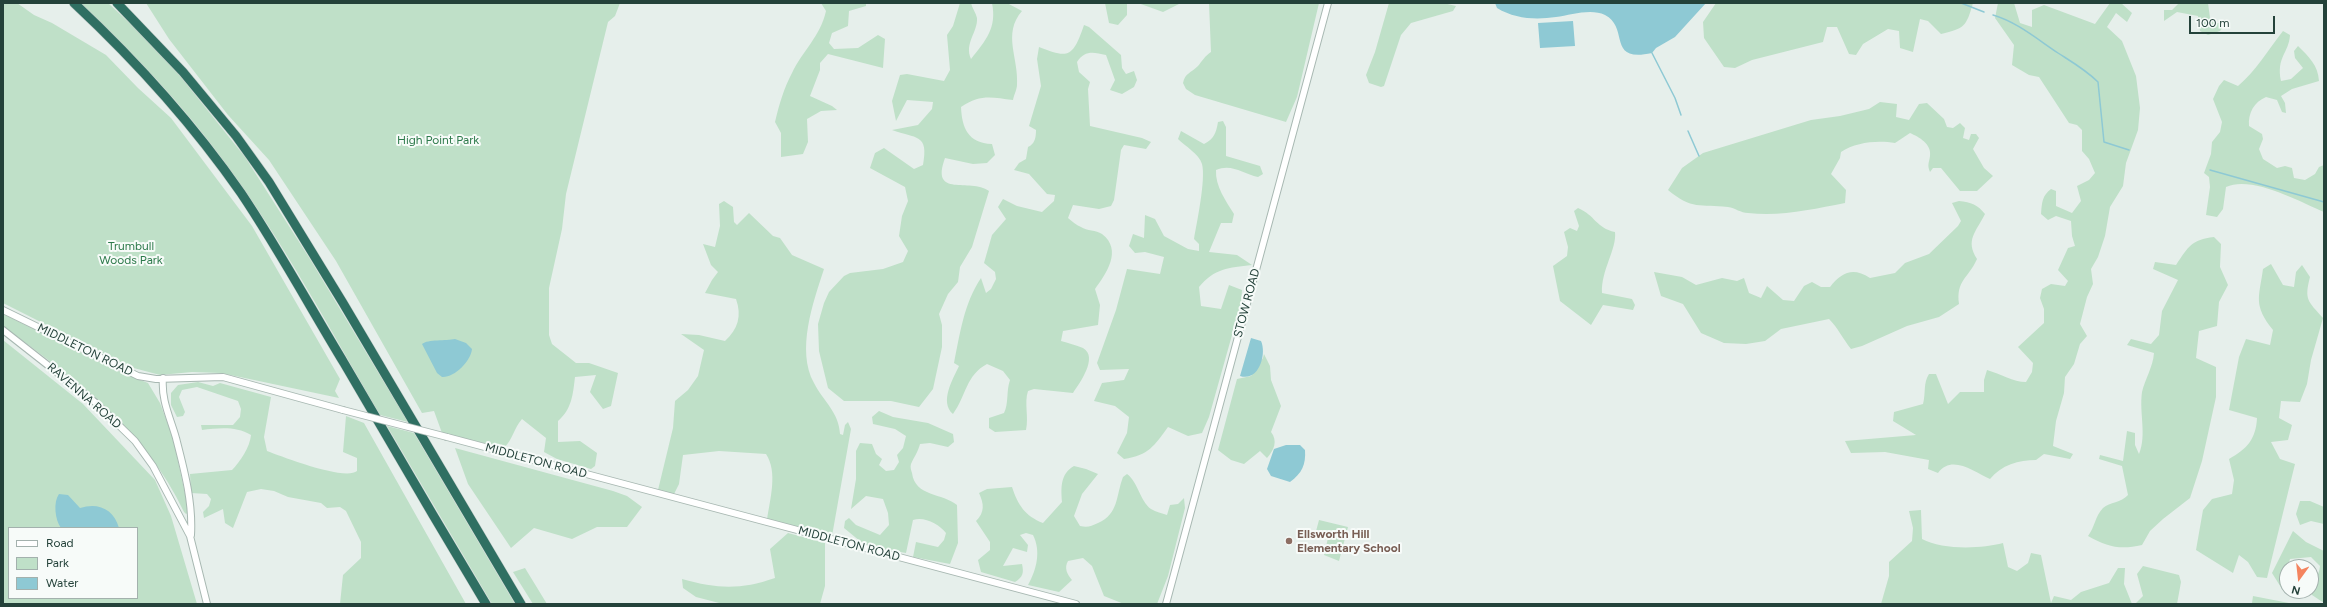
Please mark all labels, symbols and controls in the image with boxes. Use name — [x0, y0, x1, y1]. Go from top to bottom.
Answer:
scale bar — [2191, 8, 2277, 34]
text: 100 m — [2196, 16, 2230, 30]
park label: High Point Park — [397, 133, 479, 147]
park label: Trumbull Woods Park — [99, 239, 163, 267]
street label: STOW ROAD — [1231, 267, 1263, 339]
street label: MIDDLETON ROAD — [35, 321, 135, 379]
street label: RAVENNA ROAD — [44, 360, 124, 432]
street label: MIDDLETON ROAD — [484, 441, 588, 481]
street label: MIDDLETON ROAD — [797, 524, 901, 564]
legend — [8, 527, 138, 599]
place label: Ellsworth Hill Elementary School — [1297, 527, 1401, 555]
text: Road — [46, 536, 74, 550]
marker: Ellsworth Hill Elementary School — [1284, 536, 1294, 546]
text: Park — [46, 556, 69, 570]
north arrow — [2279, 559, 2319, 599]
text: Water — [46, 576, 78, 590]
text: N — [2290, 583, 2302, 597]

